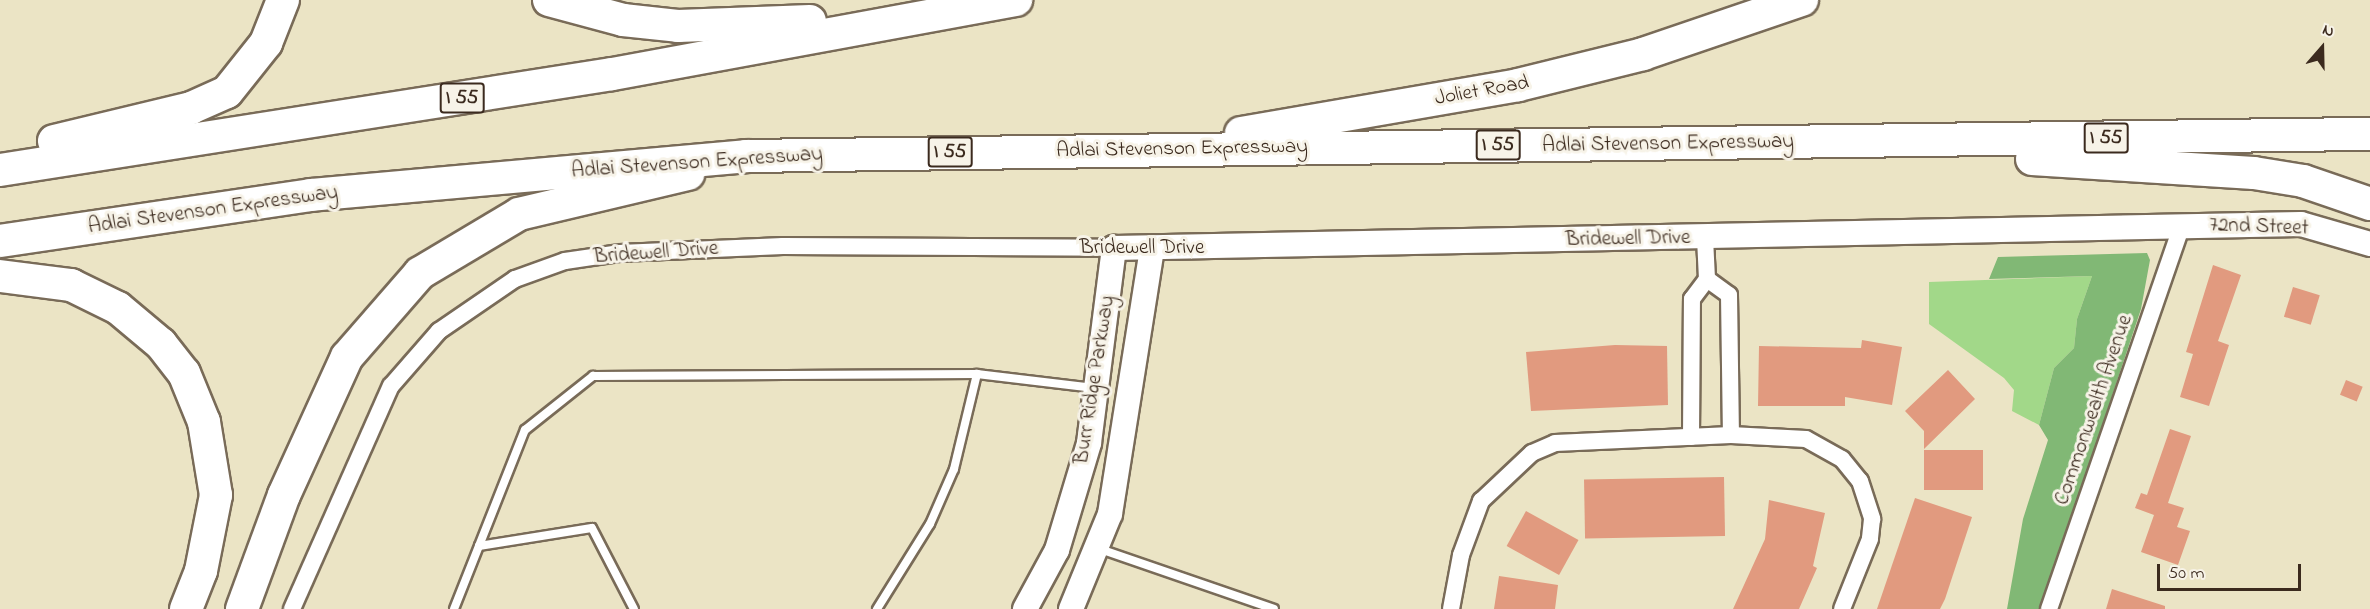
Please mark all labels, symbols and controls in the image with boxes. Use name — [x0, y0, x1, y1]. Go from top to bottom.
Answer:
north arrow — [2292, 18, 2352, 78]
text: N — [2319, 18, 2337, 44]
street label: Joliet Road — [1433, 70, 1531, 112]
road number: I 55 — [440, 81, 484, 115]
road number: I 55 — [2084, 121, 2128, 155]
road number: I 55 — [1476, 128, 1520, 162]
street label: Adlai Stevenson Expressway — [1542, 129, 1794, 159]
street label: Adlai Stevenson Expressway — [1056, 134, 1308, 164]
road number: I 55 — [928, 135, 972, 169]
street label: Adlai Stevenson Expressway — [570, 142, 824, 184]
street label: Adlai Stevenson Expressway — [87, 180, 339, 240]
street label: 72nd Street — [2209, 213, 2309, 241]
street label: Bridewell Drive — [1565, 225, 1691, 253]
street label: Bridewell Drive — [1080, 235, 1204, 261]
street label: Bridewell Drive — [593, 236, 719, 270]
street label: Burr Ridge Parkway — [1069, 294, 1121, 466]
street label: Commonwealth Avenue — [2050, 312, 2138, 508]
scale bar — [2160, 552, 2304, 590]
text: 50 m — [2168, 561, 2205, 587]

